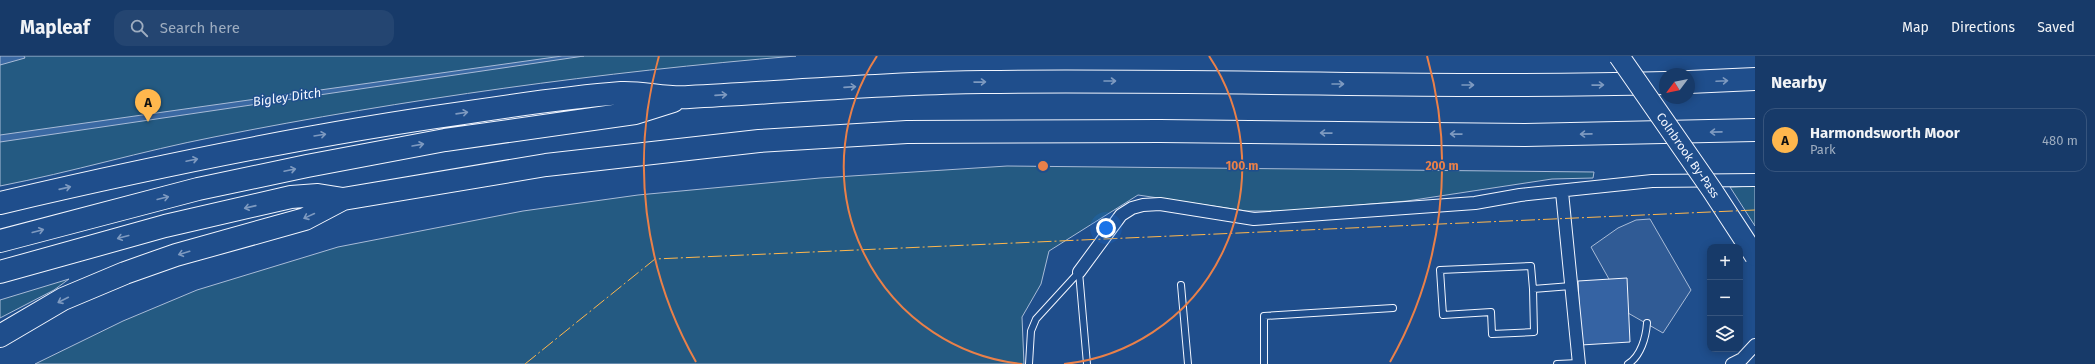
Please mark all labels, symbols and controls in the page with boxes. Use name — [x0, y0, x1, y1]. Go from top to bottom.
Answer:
search box — [114, 10, 394, 46]
text: Mapleaf — [20, 16, 90, 39]
icon: search — [128, 17, 150, 39]
text: Search here — [160, 19, 240, 37]
text: Map — [1902, 19, 1929, 36]
text: Directions — [1951, 19, 2015, 36]
text: Saved — [2037, 19, 2075, 36]
north arrow — [1659, 68, 1695, 104]
text: Nearby — [1771, 72, 1826, 93]
one-way arrow — [1103, 77, 1116, 85]
one-way arrow — [1715, 77, 1728, 84]
one-way arrow — [973, 78, 986, 86]
one-way arrow — [1331, 81, 1344, 88]
one-way arrow — [1461, 81, 1474, 89]
one-way arrow — [1591, 81, 1604, 88]
one-way arrow — [843, 84, 856, 91]
water label: Bigley Ditch — [252, 85, 322, 109]
pin: A — [135, 89, 161, 122]
one-way arrow — [714, 92, 727, 99]
one-way arrow — [455, 109, 468, 117]
street label: Colnbrook By-Pass — [1654, 110, 1723, 201]
text: Harmondsworth Moor — [1810, 124, 1960, 142]
one-way arrow — [1710, 128, 1723, 136]
one-way arrow — [1320, 129, 1333, 137]
one-way arrow — [1580, 130, 1593, 138]
one-way arrow — [313, 131, 326, 139]
one-way arrow — [1450, 131, 1463, 138]
text: A — [1781, 133, 1789, 148]
text: 480 m — [2042, 133, 2078, 148]
one-way arrow — [411, 141, 424, 149]
text: Park — [1810, 142, 1836, 157]
one-way arrow — [185, 156, 198, 164]
centre of rings — [1036, 159, 1050, 173]
text: 100 m — [1226, 159, 1258, 173]
text: 200 m — [1425, 159, 1459, 173]
one-way arrow — [283, 165, 296, 173]
one-way arrow — [58, 184, 71, 191]
one-way arrow — [157, 194, 170, 201]
one-way arrow — [244, 203, 257, 211]
one-way arrow — [303, 213, 315, 220]
your location — [1096, 218, 1116, 238]
one-way arrow — [31, 226, 44, 234]
one-way arrow — [117, 234, 130, 241]
map controls — [1707, 244, 1743, 352]
button: + — [1707, 244, 1743, 280]
one-way arrow — [178, 250, 191, 257]
button: − — [1707, 280, 1743, 316]
one-way arrow — [57, 297, 69, 304]
button: layers — [1707, 316, 1743, 352]

